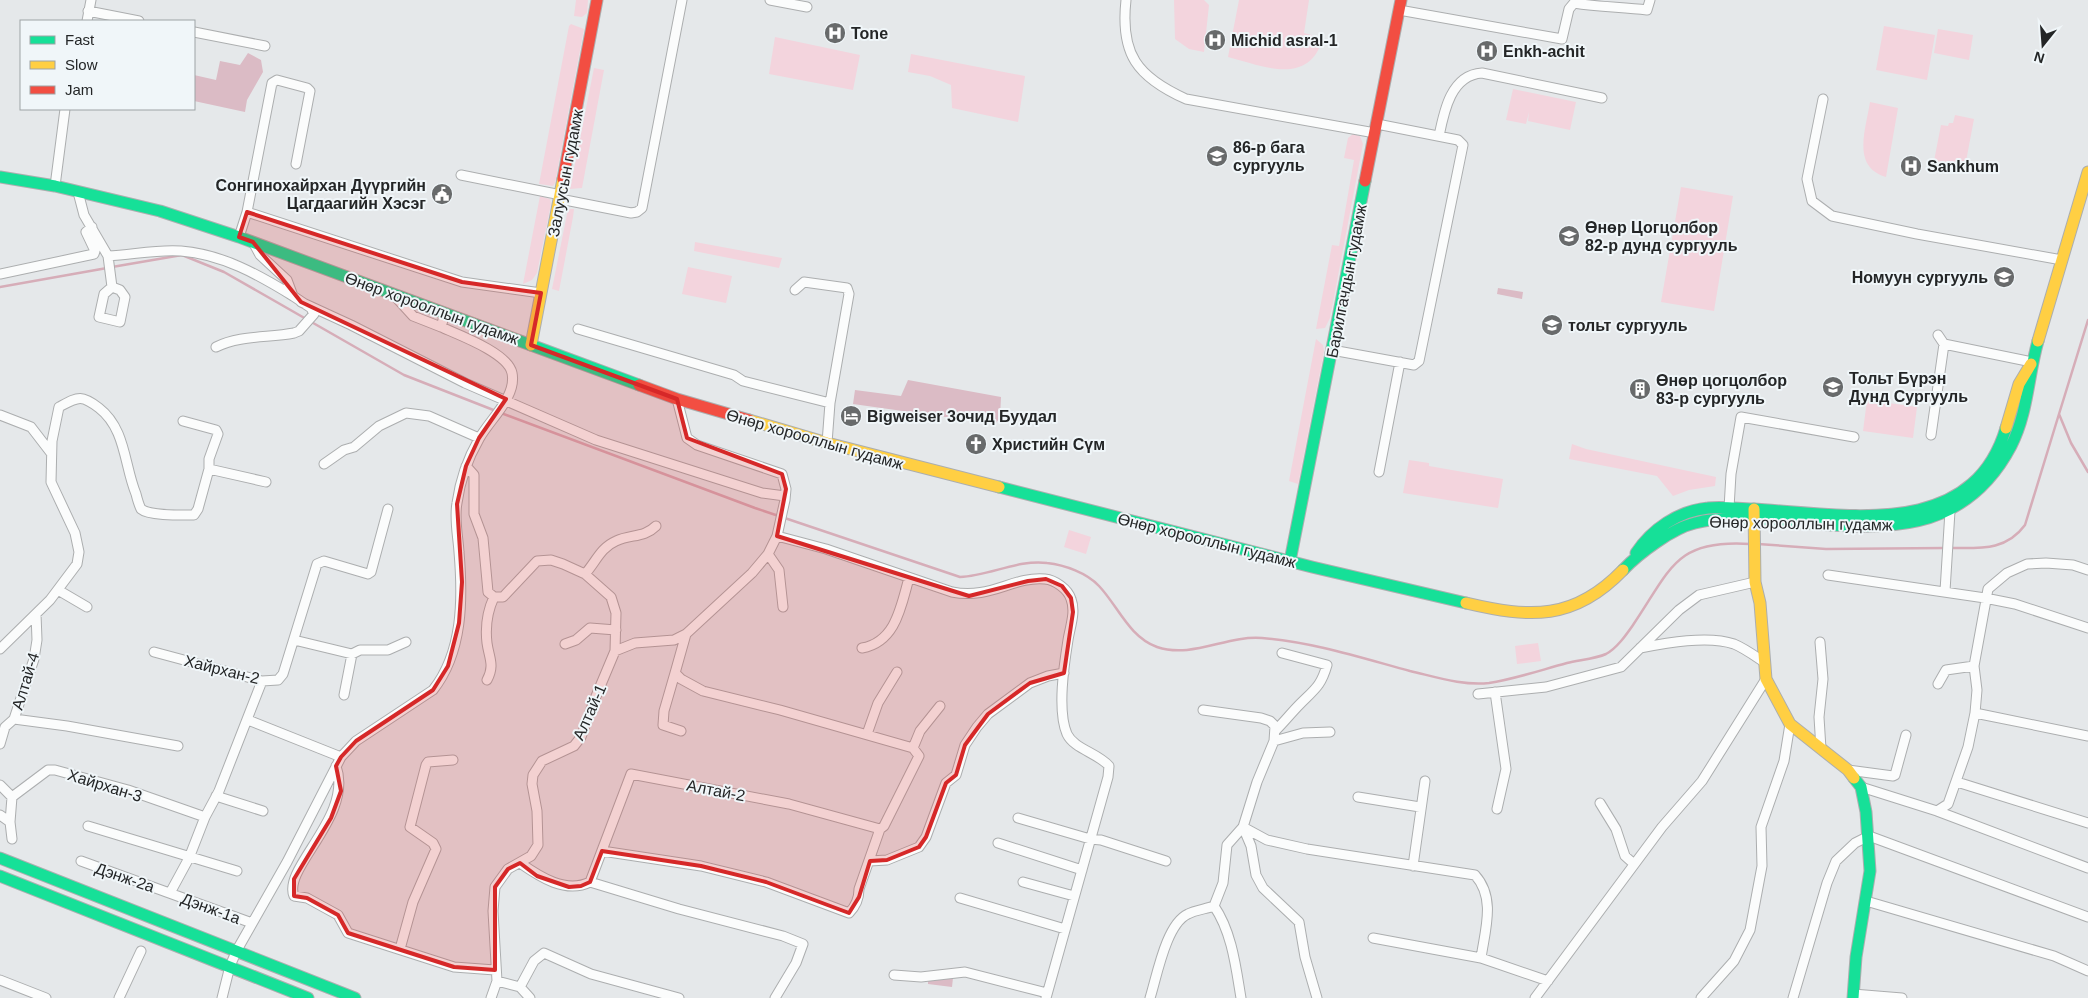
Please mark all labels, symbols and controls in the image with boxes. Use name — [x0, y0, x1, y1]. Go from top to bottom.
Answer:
legend — [20, 20, 195, 110]
north arrow — [2018, 20, 2068, 70]
hospital icon: Tone — [823, 21, 847, 45]
place label: Tone — [851, 25, 888, 42]
hospital icon: Michid asral-1 — [1203, 28, 1227, 52]
text: Fast — [65, 31, 95, 48]
place label: Michid asral-1 — [1231, 32, 1338, 49]
hospital icon: Enkh-achit — [1475, 39, 1499, 63]
place label: Enkh-achit — [1503, 43, 1585, 60]
text: N — [2032, 48, 2046, 67]
text: Slow — [65, 56, 98, 73]
text: Jam — [65, 81, 93, 98]
street label: Залуусын гудамж — [545, 108, 586, 238]
place label: 86-р бага сургууль — [1233, 139, 1305, 174]
school or university icon: 86-р бага сургууль — [1205, 144, 1229, 168]
hospital icon: Sankhum — [1899, 154, 1923, 178]
place label: Sankhum — [1927, 158, 1999, 175]
place label: Сонгинохайрхан Дүүргийн Цагдаагийн Хэсэг — [215, 177, 426, 212]
public building icon: Сонгинохайрхан Дүүргийн Цагдаагийн Хэсэг — [430, 182, 454, 206]
street label: Барилгачдын гудамж — [1323, 202, 1370, 359]
place label: Өнөр Цогцолбор 82-р дунд сургууль — [1585, 219, 1738, 254]
school or university icon: Өнөр Цогцолбор 82-р дунд сургууль — [1557, 224, 1581, 248]
school or university icon: Номуун сургууль — [1992, 265, 2016, 289]
street label: Өнөр хорооллын гудамж — [343, 269, 521, 348]
place label: Номуун сургууль — [1852, 269, 1988, 286]
school or university icon: тольт сургууль — [1540, 313, 1564, 337]
place label: тольт сургууль — [1568, 317, 1688, 334]
place label: Тольт Бүрэн Дунд Сургууль — [1849, 370, 1968, 405]
place label: Өнөр цогцолбор 83-р сургууль — [1656, 372, 1787, 407]
school or university icon: Тольт Бүрэн Дунд Сургууль — [1821, 375, 1845, 399]
building icon: Өнөр цогцолбор 83-р сургууль — [1628, 377, 1652, 401]
hotel icon: Bigweiser 3очид Буудал — [839, 404, 863, 428]
street label: Өнөр хорооллын гудамж — [724, 406, 906, 473]
place label: Bigweiser 3очид Буудал — [867, 408, 1057, 425]
church icon: Христийн Сүм — [964, 432, 988, 456]
place label: Христийн Сүм — [992, 436, 1105, 453]
street label: Өнөр хорооллын гудамж — [1116, 510, 1298, 571]
street label: Өнөр хорооллын гудамж — [1709, 513, 1893, 534]
street label: Алтай-4 — [9, 650, 42, 712]
street label: Хайрхан-2 — [182, 652, 261, 687]
street label: Алтай-1 — [570, 682, 609, 743]
street label: Хайрхан-3 — [66, 766, 144, 805]
street label: Алтай-2 — [685, 776, 747, 805]
street label: Дэнж-2а — [93, 859, 157, 896]
street label: Дэнж-1а — [179, 890, 243, 927]

